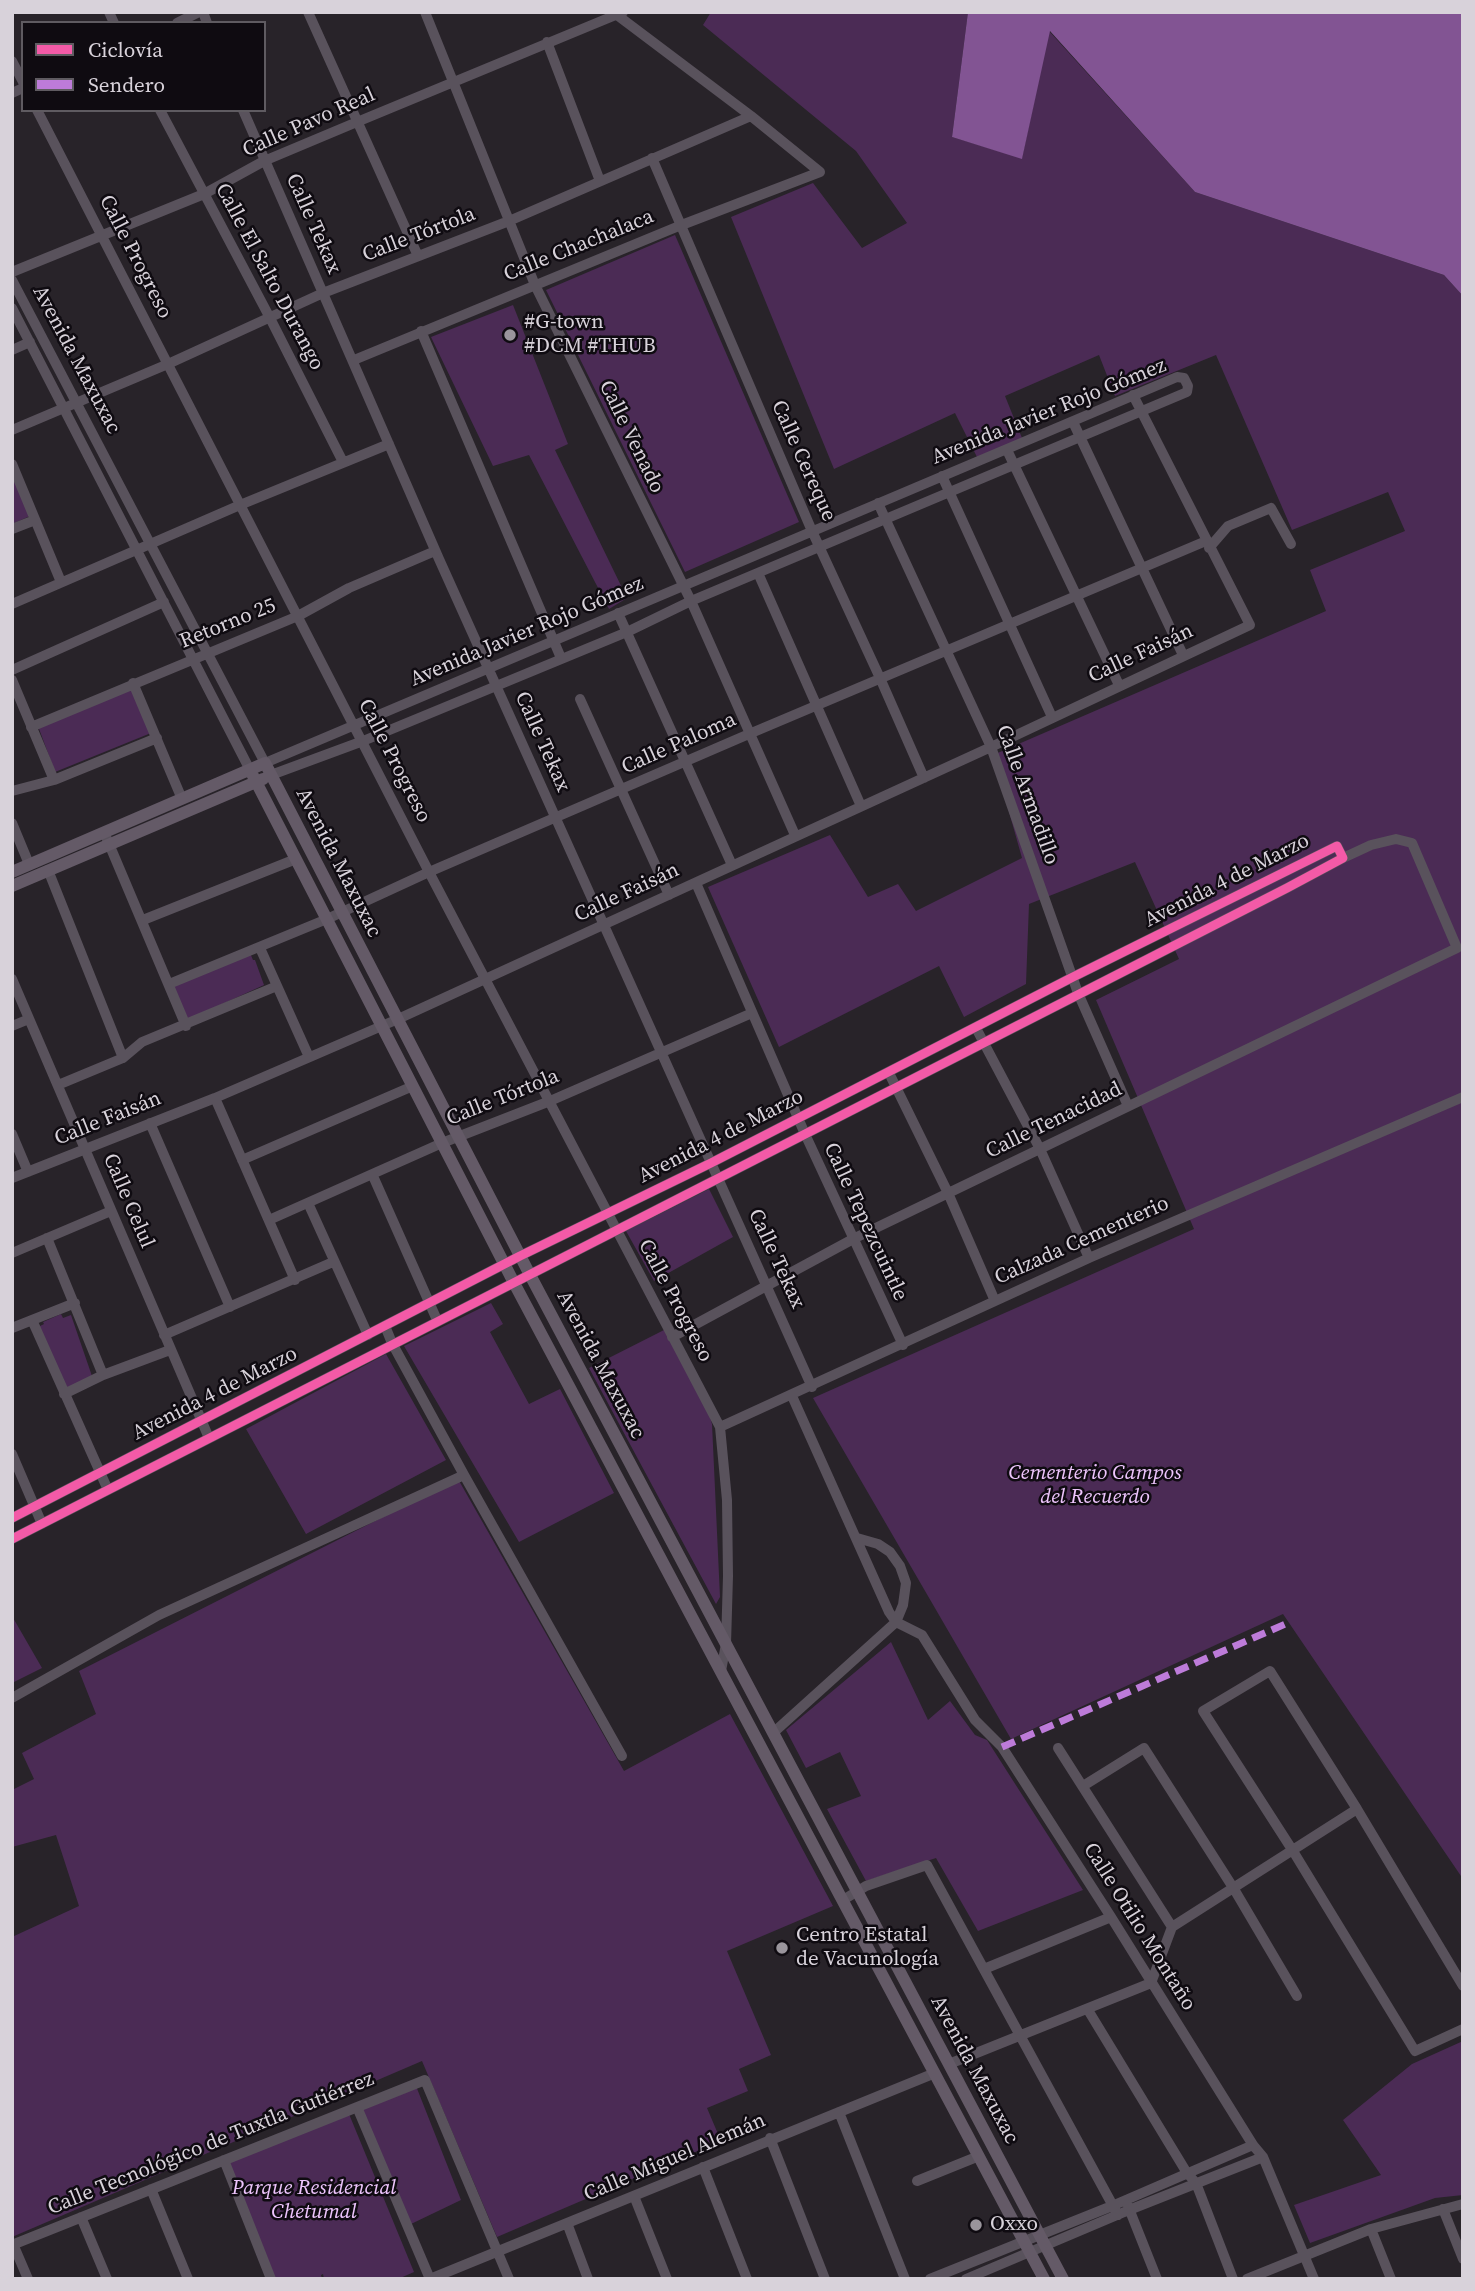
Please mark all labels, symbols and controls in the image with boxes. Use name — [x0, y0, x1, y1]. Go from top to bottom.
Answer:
legend — [21, 21, 266, 112]
text: Ciclovía — [88, 35, 163, 64]
text: Sendero — [88, 70, 165, 99]
street label: Calle Pavo Real — [239, 83, 379, 163]
street label: Calle Tekax — [280, 170, 346, 278]
street label: Calle El Salto Durango — [209, 179, 329, 375]
street label: Calle Progreso — [93, 191, 177, 323]
street label: Calle Tórtola — [359, 202, 479, 268]
street label: Calle Chachalaca — [500, 204, 658, 288]
street label: Avenida Maxuxac — [26, 282, 126, 438]
place label: #G-town #DCM #THUB — [524, 310, 656, 360]
marker: #G-town #DCM #THUB — [502, 327, 518, 343]
street label: Avenida Javier Rojo Gómez — [928, 353, 1170, 471]
street label: Calle Venado — [593, 377, 669, 497]
street label: Calle Cereque — [765, 397, 841, 525]
street label: Avenida Javier Rojo Gómez — [407, 571, 647, 693]
street label: Retorno 25 — [176, 593, 280, 655]
street label: Calle Faisán — [1085, 619, 1197, 689]
street label: Calle Tekax — [509, 688, 575, 796]
street label: Calle Progreso — [352, 695, 436, 827]
street label: Calle Paloma — [618, 708, 740, 780]
street label: Calle Armadillo — [990, 722, 1064, 868]
street label: Avenida Maxuxac — [290, 784, 386, 942]
street label: Avenida 4 de Marzo — [1140, 828, 1314, 934]
street label: Calle Faisán — [571, 858, 683, 928]
street label: Calle Tórtola — [443, 1064, 563, 1132]
street label: Calle Tenacidad — [982, 1077, 1126, 1165]
street label: Avenida 4 de Marzo — [634, 1084, 808, 1190]
street label: Calle Faisán — [51, 1086, 165, 1152]
street label: Calle Tepezcuintle — [817, 1139, 913, 1305]
street label: Calle Celul — [97, 1150, 159, 1252]
street label: Calzada Cementerio — [991, 1191, 1173, 1291]
street label: Calle Tekax — [742, 1205, 810, 1313]
street label: Calle Progreso — [632, 1235, 718, 1367]
street label: Avenida Maxuxac — [550, 1287, 650, 1443]
street label: Avenida 4 de Marzo — [128, 1341, 302, 1447]
park label: Cementerio Campos del Recuerdo — [1008, 1461, 1182, 1511]
street label: Calle Otilio Montaño — [1077, 1838, 1201, 2016]
place label: Centro Estatal de Vacunología — [796, 1923, 939, 1973]
marker: Centro Estatal de Vacunología — [774, 1940, 790, 1956]
street label: Avenida Maxuxac — [924, 1992, 1024, 2148]
street label: Calle Tecnológico de Tuxtla Gutiérrez — [44, 2067, 378, 2221]
street label: Calle Miguel Alemán — [580, 2108, 770, 2208]
park label: Parque Residencial Chetumal — [232, 2176, 396, 2226]
place label: Oxxo — [990, 2212, 1038, 2238]
marker: Oxxo — [968, 2217, 984, 2233]

